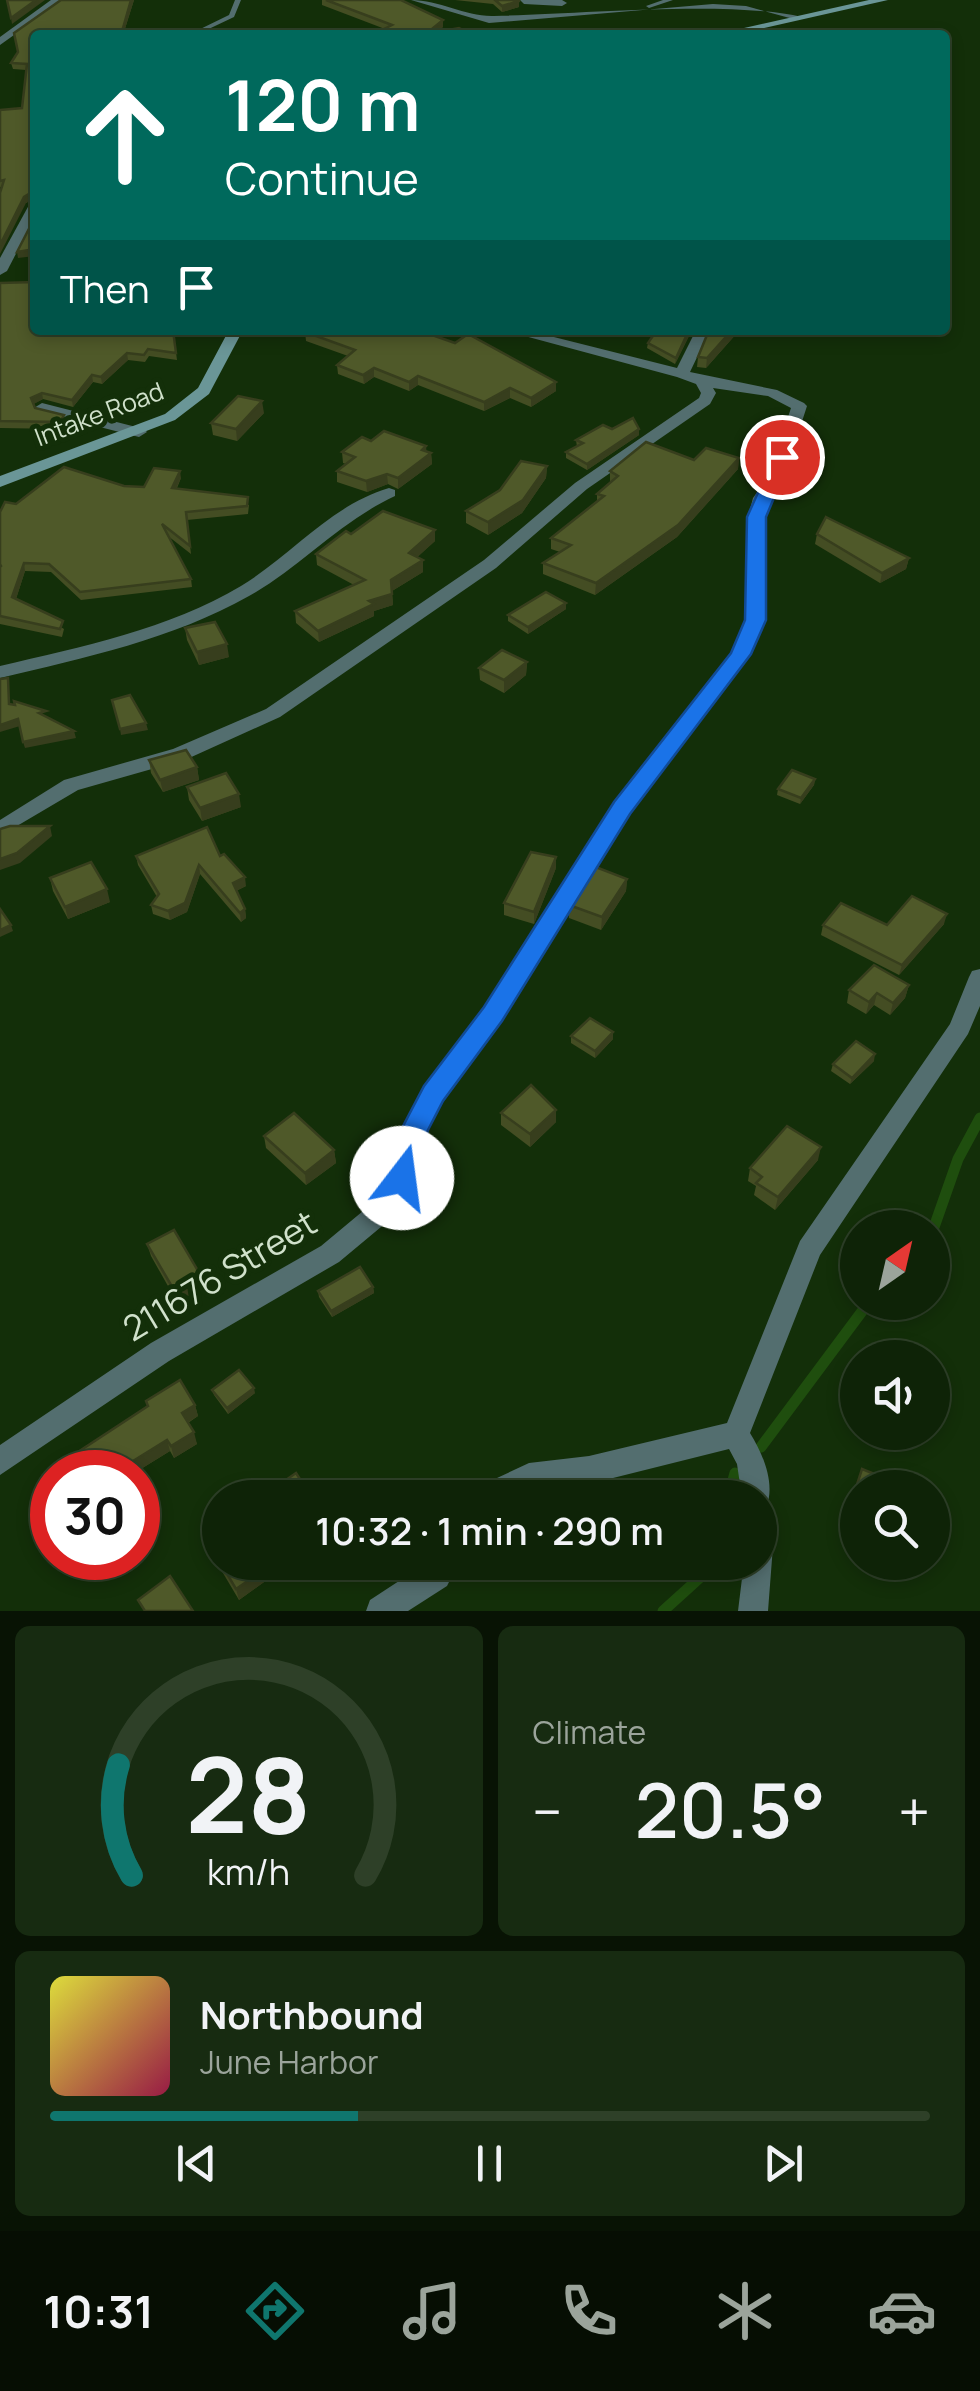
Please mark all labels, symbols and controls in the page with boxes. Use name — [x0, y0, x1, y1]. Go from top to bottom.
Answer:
text: 120 m — [225, 56, 420, 152]
icon: ahead — [60, 70, 190, 200]
text: Continue — [225, 147, 419, 209]
icon: arrive — [169, 260, 224, 315]
text: Then — [60, 262, 149, 314]
street label: Intake Road — [29, 373, 168, 454]
pin — [740, 415, 825, 500]
icon: arrive — [755, 430, 810, 485]
position arrow — [350, 1126, 454, 1230]
street label: 211676 Street — [114, 1198, 325, 1352]
north arrow — [840, 1210, 950, 1320]
map controls — [840, 1210, 950, 1580]
button: sound — [840, 1340, 950, 1450]
speed limit sign: 30 — [30, 1450, 160, 1580]
button: search — [840, 1470, 950, 1580]
text: 10:32 · 1 min · 290 m — [315, 1504, 664, 1556]
text: Climate — [533, 1710, 646, 1754]
text: 28 — [186, 1722, 312, 1864]
text: 20.5° — [635, 1758, 826, 1861]
text: − — [533, 1773, 562, 1849]
text: + — [898, 1773, 930, 1849]
text: km/h — [207, 1847, 290, 1896]
text: Northbound — [200, 1988, 424, 2040]
text: June Harbor — [200, 2040, 378, 2084]
icon: previous — [169, 2136, 224, 2191]
icon: pause — [462, 2136, 517, 2191]
icon: next — [756, 2136, 811, 2191]
icon: directions — [240, 2276, 310, 2346]
icon: music — [397, 2276, 467, 2346]
icon: phone — [554, 2276, 624, 2346]
icon: climate — [710, 2276, 780, 2346]
icon: car — [867, 2276, 937, 2346]
text: 10:31 — [43, 2280, 154, 2342]

